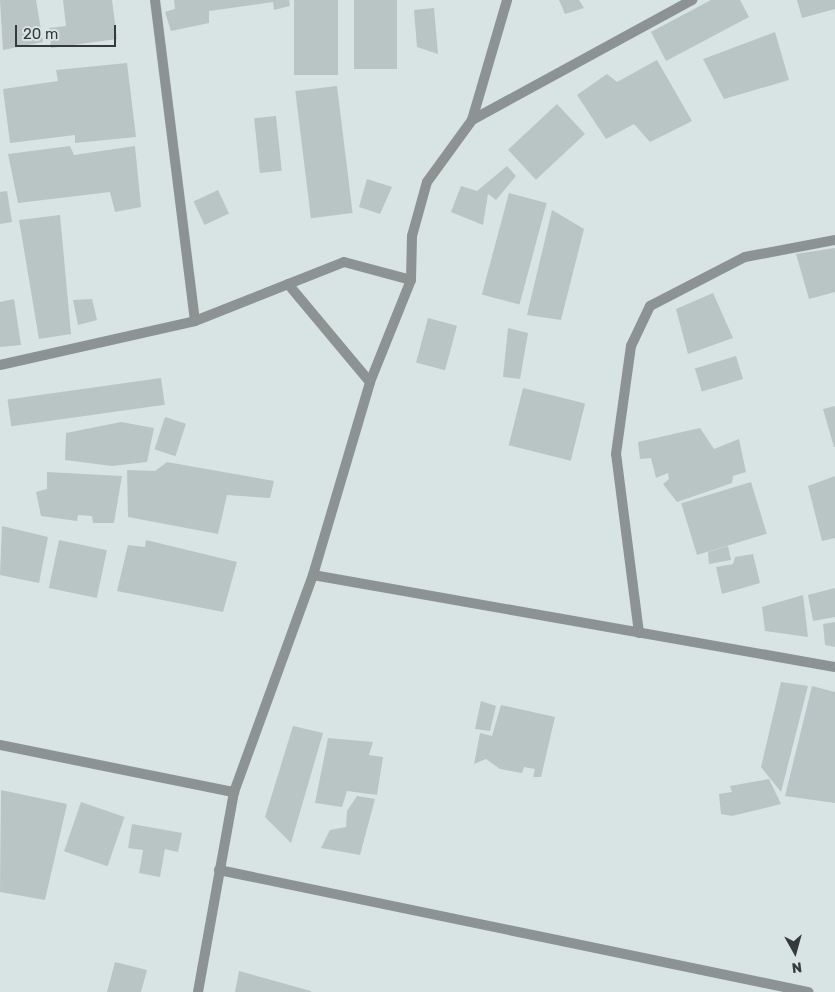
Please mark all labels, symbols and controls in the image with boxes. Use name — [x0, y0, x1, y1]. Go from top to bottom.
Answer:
scale bar — [18, 15, 119, 47]
text: 20 m — [23, 25, 58, 43]
north arrow — [770, 927, 820, 977]
text: N — [791, 958, 803, 976]

